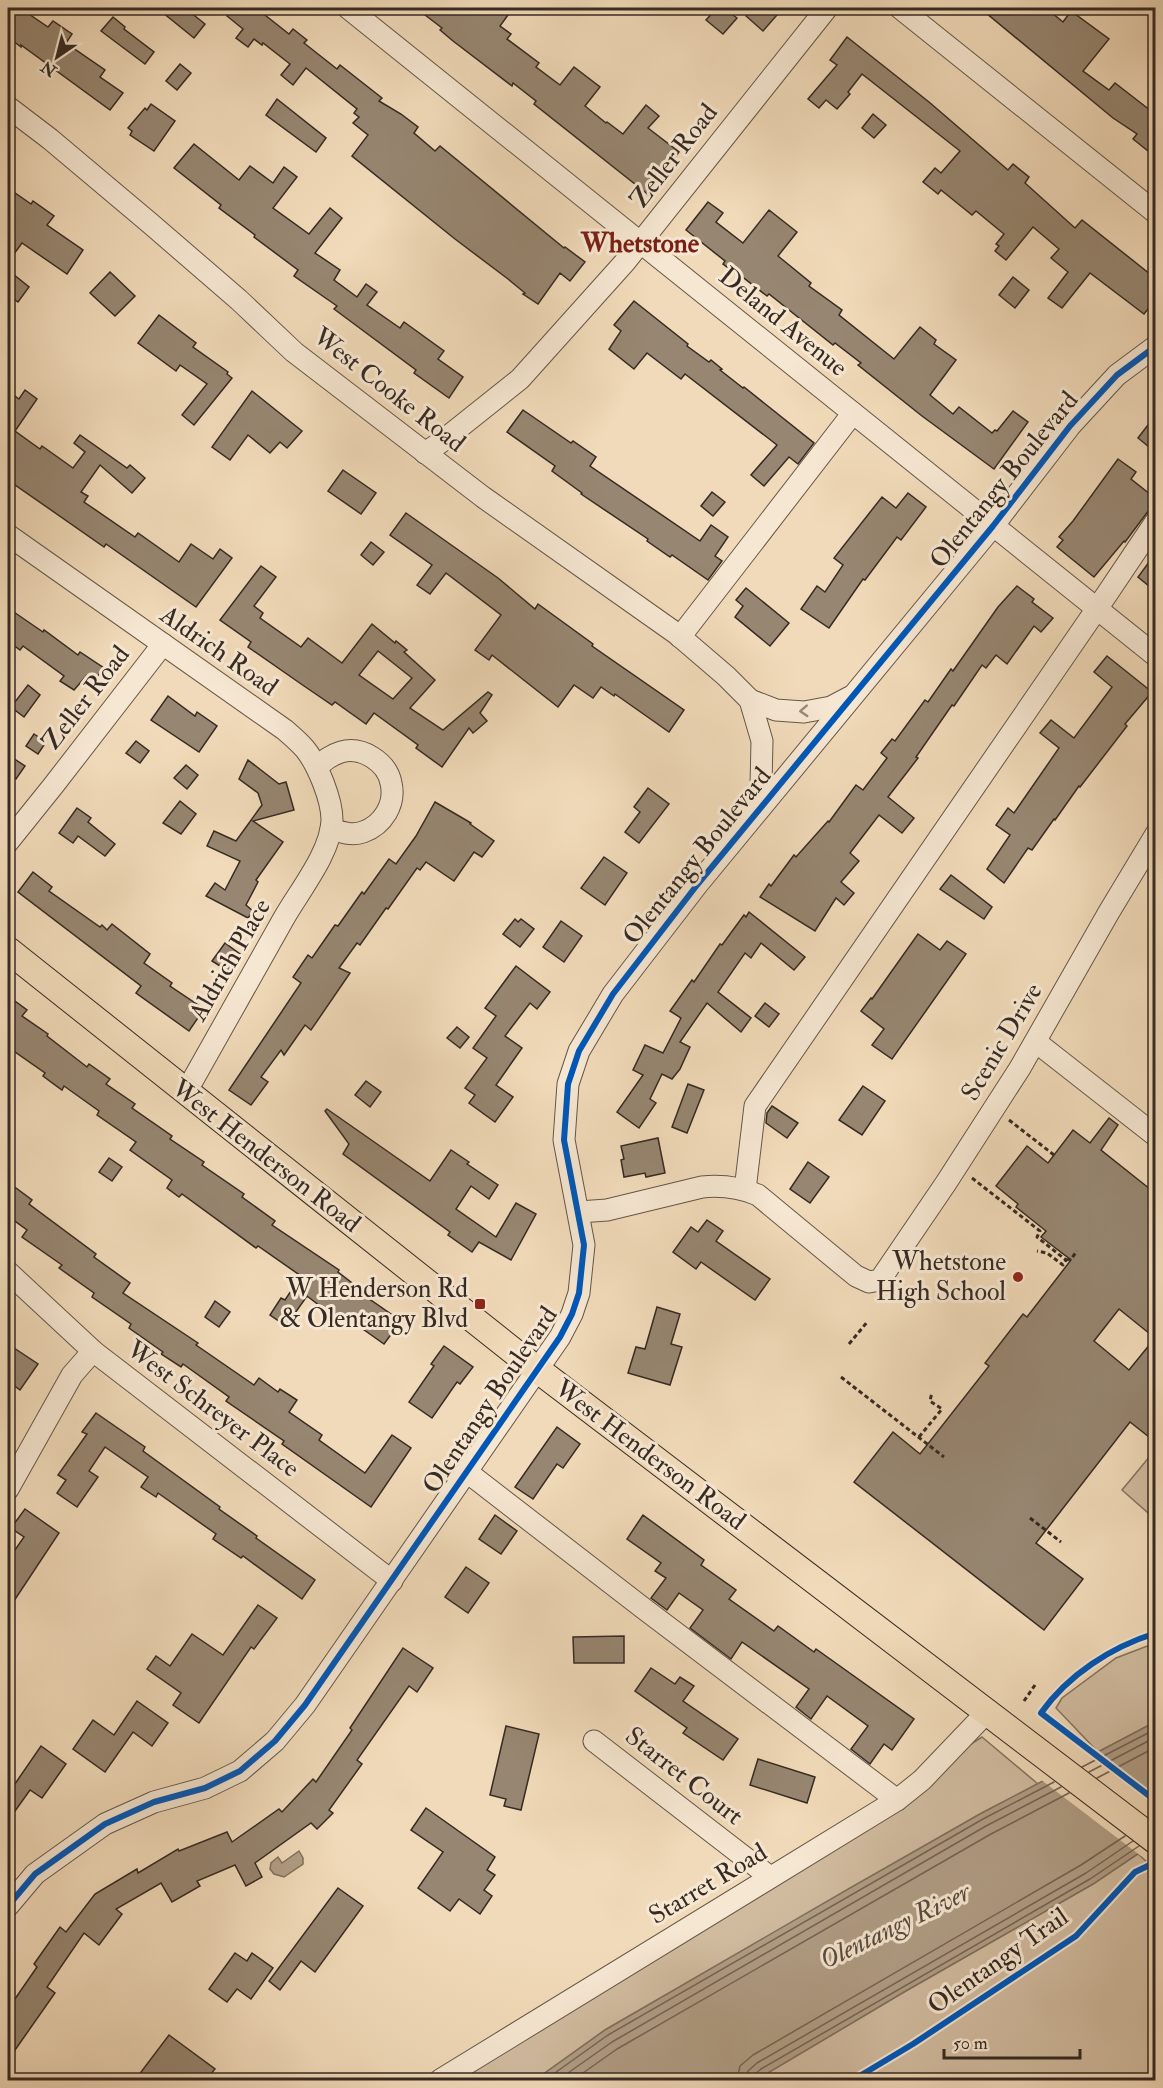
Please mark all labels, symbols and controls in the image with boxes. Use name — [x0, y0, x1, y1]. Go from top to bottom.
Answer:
north arrow — [27, 27, 87, 87]
text: N — [37, 56, 61, 81]
street label: Zeller Road — [623, 97, 725, 215]
district label: Whetstone — [580, 227, 700, 260]
street label: Deland Avenue — [712, 260, 854, 384]
street label: West Cooke Road — [306, 320, 472, 460]
street label: Olentangy Boulevard — [923, 385, 1085, 575]
street label: Aldrich Road — [153, 598, 284, 703]
street label: Zeller Road — [35, 639, 137, 757]
one-way arrow — [799, 704, 808, 717]
street label: Olentangy Boulevard — [616, 761, 778, 951]
street label: Aldrich Place — [182, 893, 278, 1028]
street label: Scenic Drive — [954, 977, 1050, 1107]
street label: West Henderson Road — [164, 1072, 367, 1240]
place label: Whetstone High School — [876, 1246, 1006, 1308]
marker: Whetstone High School — [1011, 1270, 1025, 1284]
place label: W Henderson Rd & Olentangy Blvd — [279, 1273, 468, 1335]
marker: W Henderson Rd & Olentangy Blvd — [473, 1297, 487, 1311]
street label: Olentangy Boulevard — [416, 1300, 565, 1500]
street label: West Schreyer Place — [119, 1333, 306, 1484]
street label: West Henderson Road — [547, 1372, 752, 1537]
street label: Starret Court — [619, 1720, 749, 1832]
street label: Starret Road — [643, 1836, 773, 1932]
water label: Olentangy River — [814, 1875, 977, 1977]
street label: Olentangy Trail — [921, 1900, 1075, 2021]
scale bar — [944, 2022, 1080, 2060]
text: 50 m — [953, 2032, 988, 2055]

